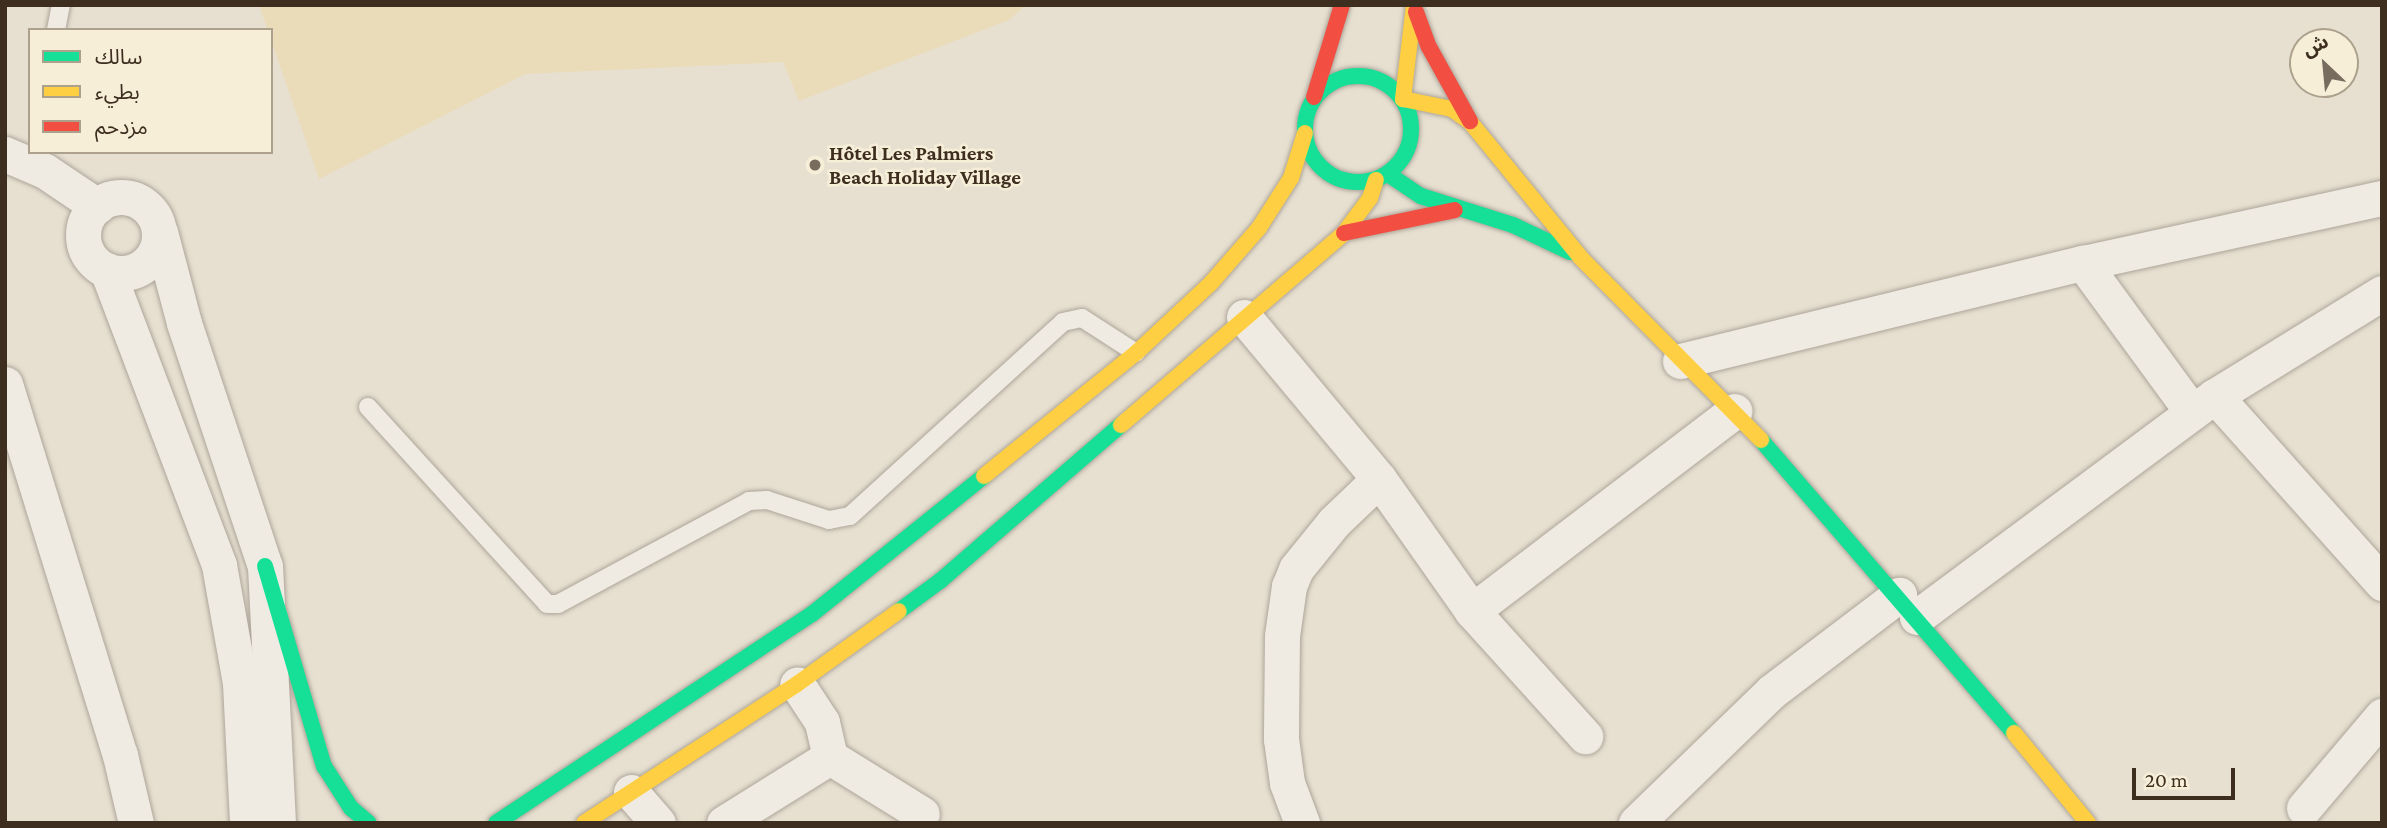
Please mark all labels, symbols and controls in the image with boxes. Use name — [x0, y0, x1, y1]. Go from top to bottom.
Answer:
legend — [28, 28, 273, 154]
north arrow — [2289, 28, 2359, 98]
text: ش — [2299, 30, 2332, 61]
text: سالك — [95, 45, 142, 69]
text: بطيء — [95, 80, 140, 104]
text: مزدحم — [95, 115, 148, 139]
place label: Hôtel Les Palmiers Beach Holiday Village — [829, 140, 1021, 190]
marker: Hôtel Les Palmiers Beach Holiday Village — [807, 157, 823, 173]
scale bar — [2135, 754, 2238, 798]
text: 20 m — [2145, 768, 2188, 792]

